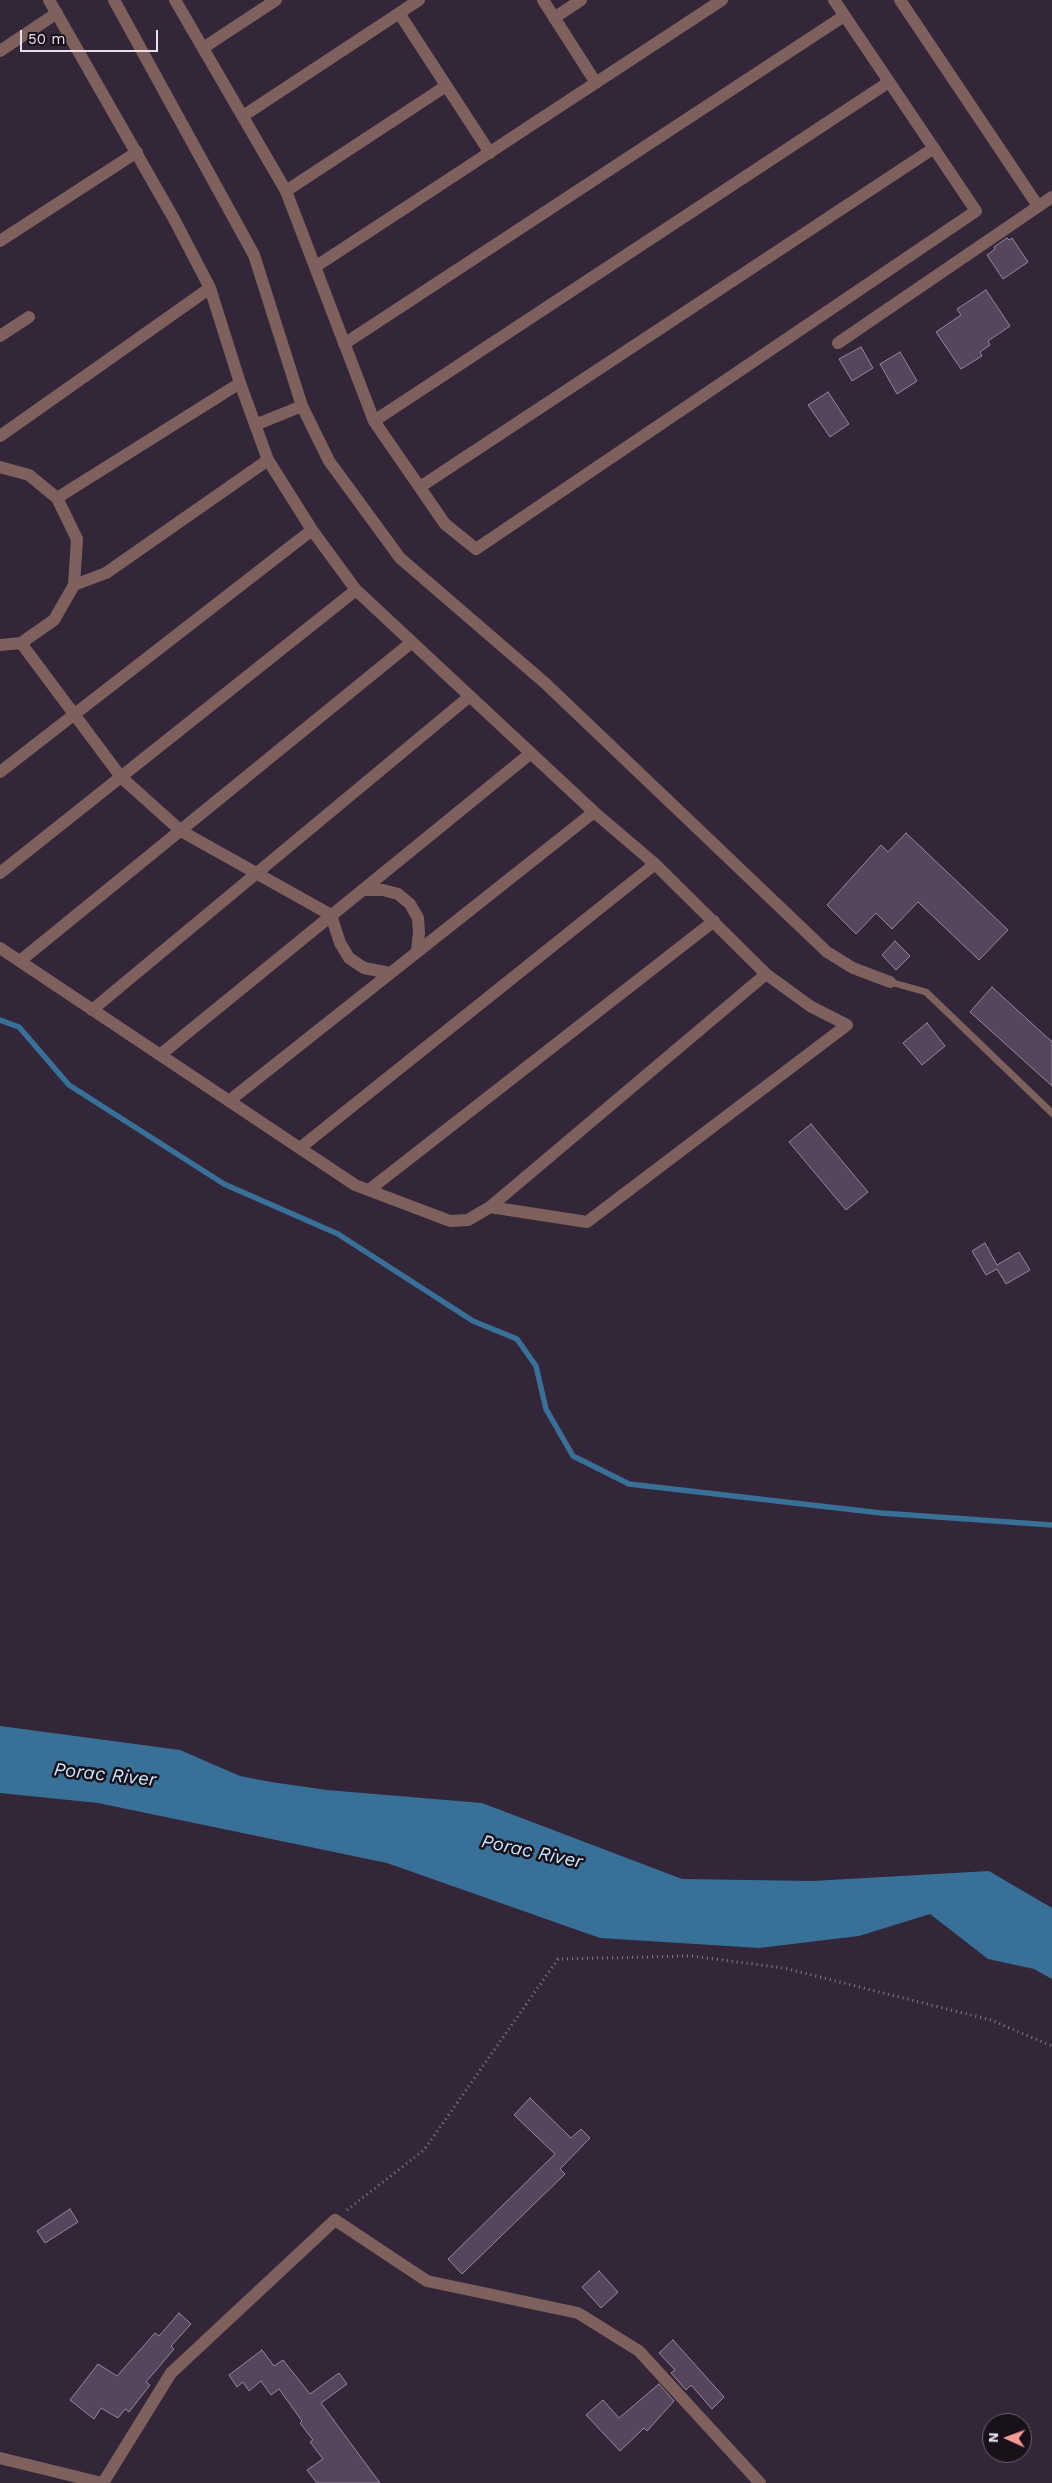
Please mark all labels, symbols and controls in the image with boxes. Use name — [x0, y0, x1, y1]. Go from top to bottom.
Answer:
scale bar — [22, 20, 160, 52]
text: 50 m — [28, 30, 65, 48]
water label: Porac River — [53, 1758, 157, 1792]
water label: Porac River — [479, 1830, 585, 1874]
north arrow — [982, 2413, 1032, 2463]
text: N — [985, 2432, 1001, 2443]

